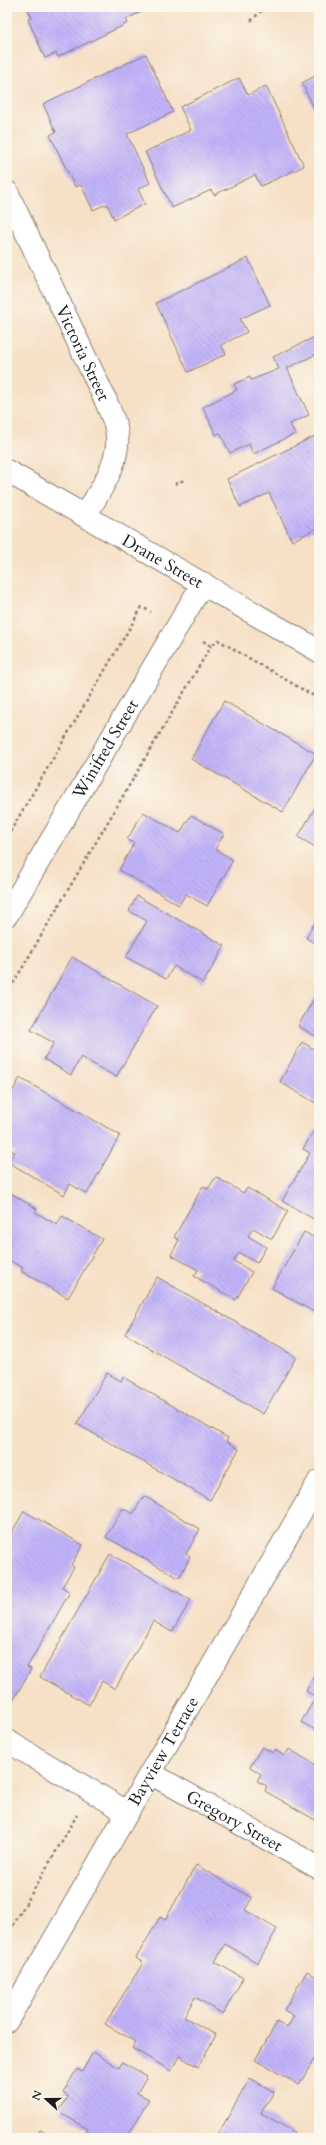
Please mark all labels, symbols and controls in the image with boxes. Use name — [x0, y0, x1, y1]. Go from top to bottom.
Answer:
street label: Victoria Street — [50, 301, 116, 405]
street label: Drane Street — [118, 529, 208, 594]
street label: Winifred Street — [67, 695, 144, 804]
street label: Bayview Terrace — [123, 1692, 204, 1810]
street label: Gregory Street — [182, 1785, 287, 1857]
north arrow — [26, 2079, 66, 2119]
text: N — [28, 2088, 46, 2103]

